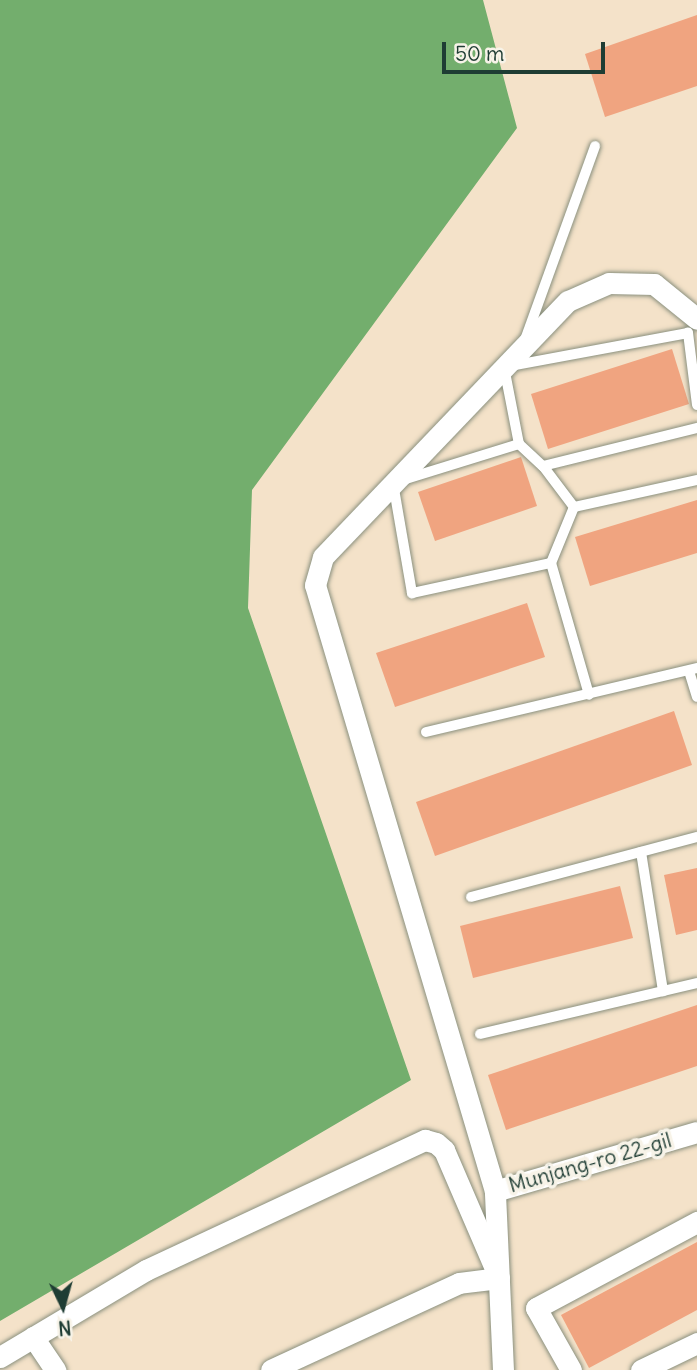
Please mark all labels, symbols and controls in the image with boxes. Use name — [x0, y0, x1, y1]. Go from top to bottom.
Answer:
scale bar — [445, 28, 608, 72]
text: 50 m — [455, 40, 504, 67]
street label: Munjang-ro 22-gil — [506, 1128, 674, 1198]
north arrow — [28, 1272, 98, 1342]
text: N — [57, 1315, 72, 1340]

